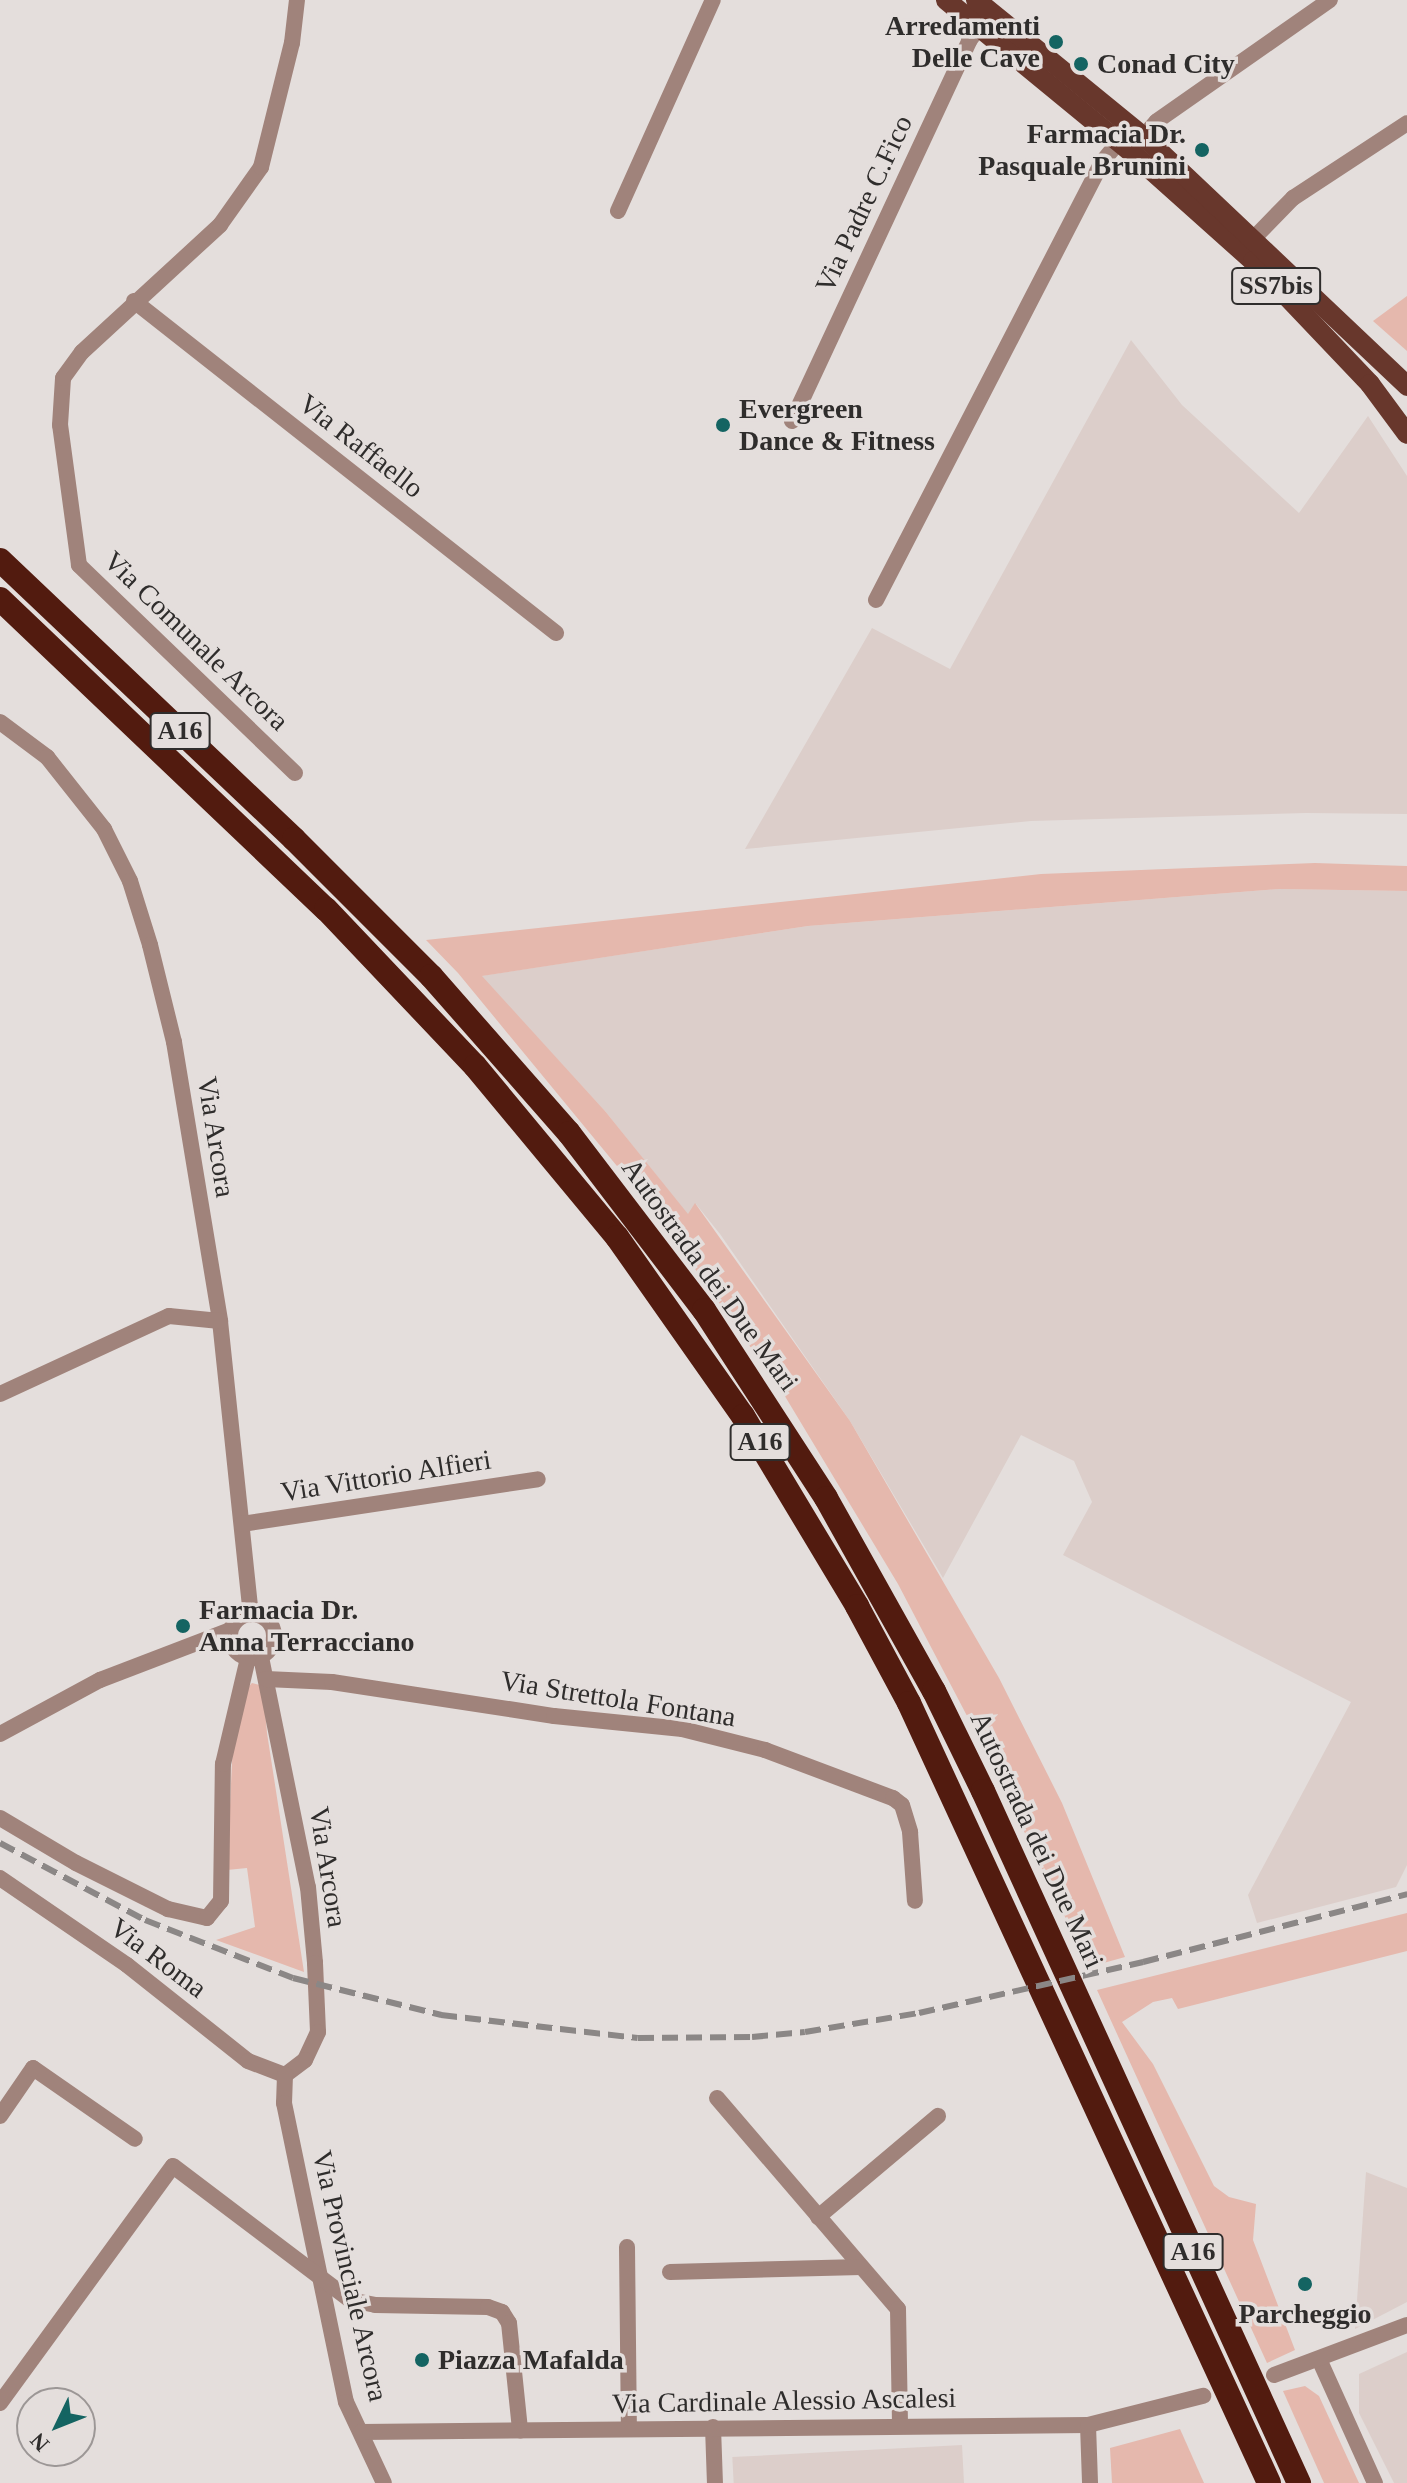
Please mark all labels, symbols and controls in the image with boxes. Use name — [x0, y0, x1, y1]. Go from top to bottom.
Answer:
place label: Arredamenti Delle Cave — [885, 9, 1040, 75]
marker: Arredamenti Delle Cave — [1047, 33, 1065, 51]
place label: Conad City — [1097, 47, 1235, 81]
marker: Conad City — [1072, 55, 1090, 73]
street label: Via Padre C.Fico — [808, 110, 920, 298]
place label: Farmacia Dr. Pasquale Brunini — [978, 117, 1186, 183]
marker: Farmacia Dr. Pasquale Brunini — [1193, 141, 1211, 159]
road number: SS7bis — [1230, 264, 1322, 308]
street label: Via Raffaello — [292, 387, 430, 505]
place label: Evergreen Dance & Fitness — [739, 392, 935, 458]
marker: Evergreen Dance & Fitness — [714, 416, 732, 434]
street label: Via Comunale Arcora — [96, 544, 296, 738]
road number: A16 — [148, 709, 212, 753]
street label: Via Arcora — [190, 1073, 242, 1201]
street label: Autostrada dei Due Mari — [614, 1152, 806, 1398]
road number: A16 — [728, 1420, 792, 1464]
street label: Via Vittorio Alfieri — [278, 1443, 494, 1509]
place label: Farmacia Dr. Anna Terracciano — [199, 1593, 415, 1659]
marker: Farmacia Dr. Anna Terracciano — [174, 1617, 192, 1635]
street label: Via Strettola Fontana — [498, 1664, 738, 1734]
street label: Autostrada dei Due Mari — [963, 1706, 1111, 1974]
street label: Via Arcora — [302, 1803, 354, 1931]
street label: Via Roma — [103, 1911, 213, 2005]
street label: Via Provinciale Arcora — [305, 2147, 395, 2405]
road number: A16 — [1161, 2230, 1225, 2274]
marker: Parcheggio — [1296, 2275, 1314, 2293]
place label: Parcheggio — [1238, 2297, 1372, 2331]
place label: Piazza Mafalda — [438, 2343, 624, 2377]
marker: Piazza Mafalda — [413, 2351, 431, 2369]
street label: Via Cardinale Alessio Ascalesi — [610, 2381, 958, 2421]
north arrow — [16, 2387, 96, 2467]
text: N — [25, 2428, 54, 2457]

